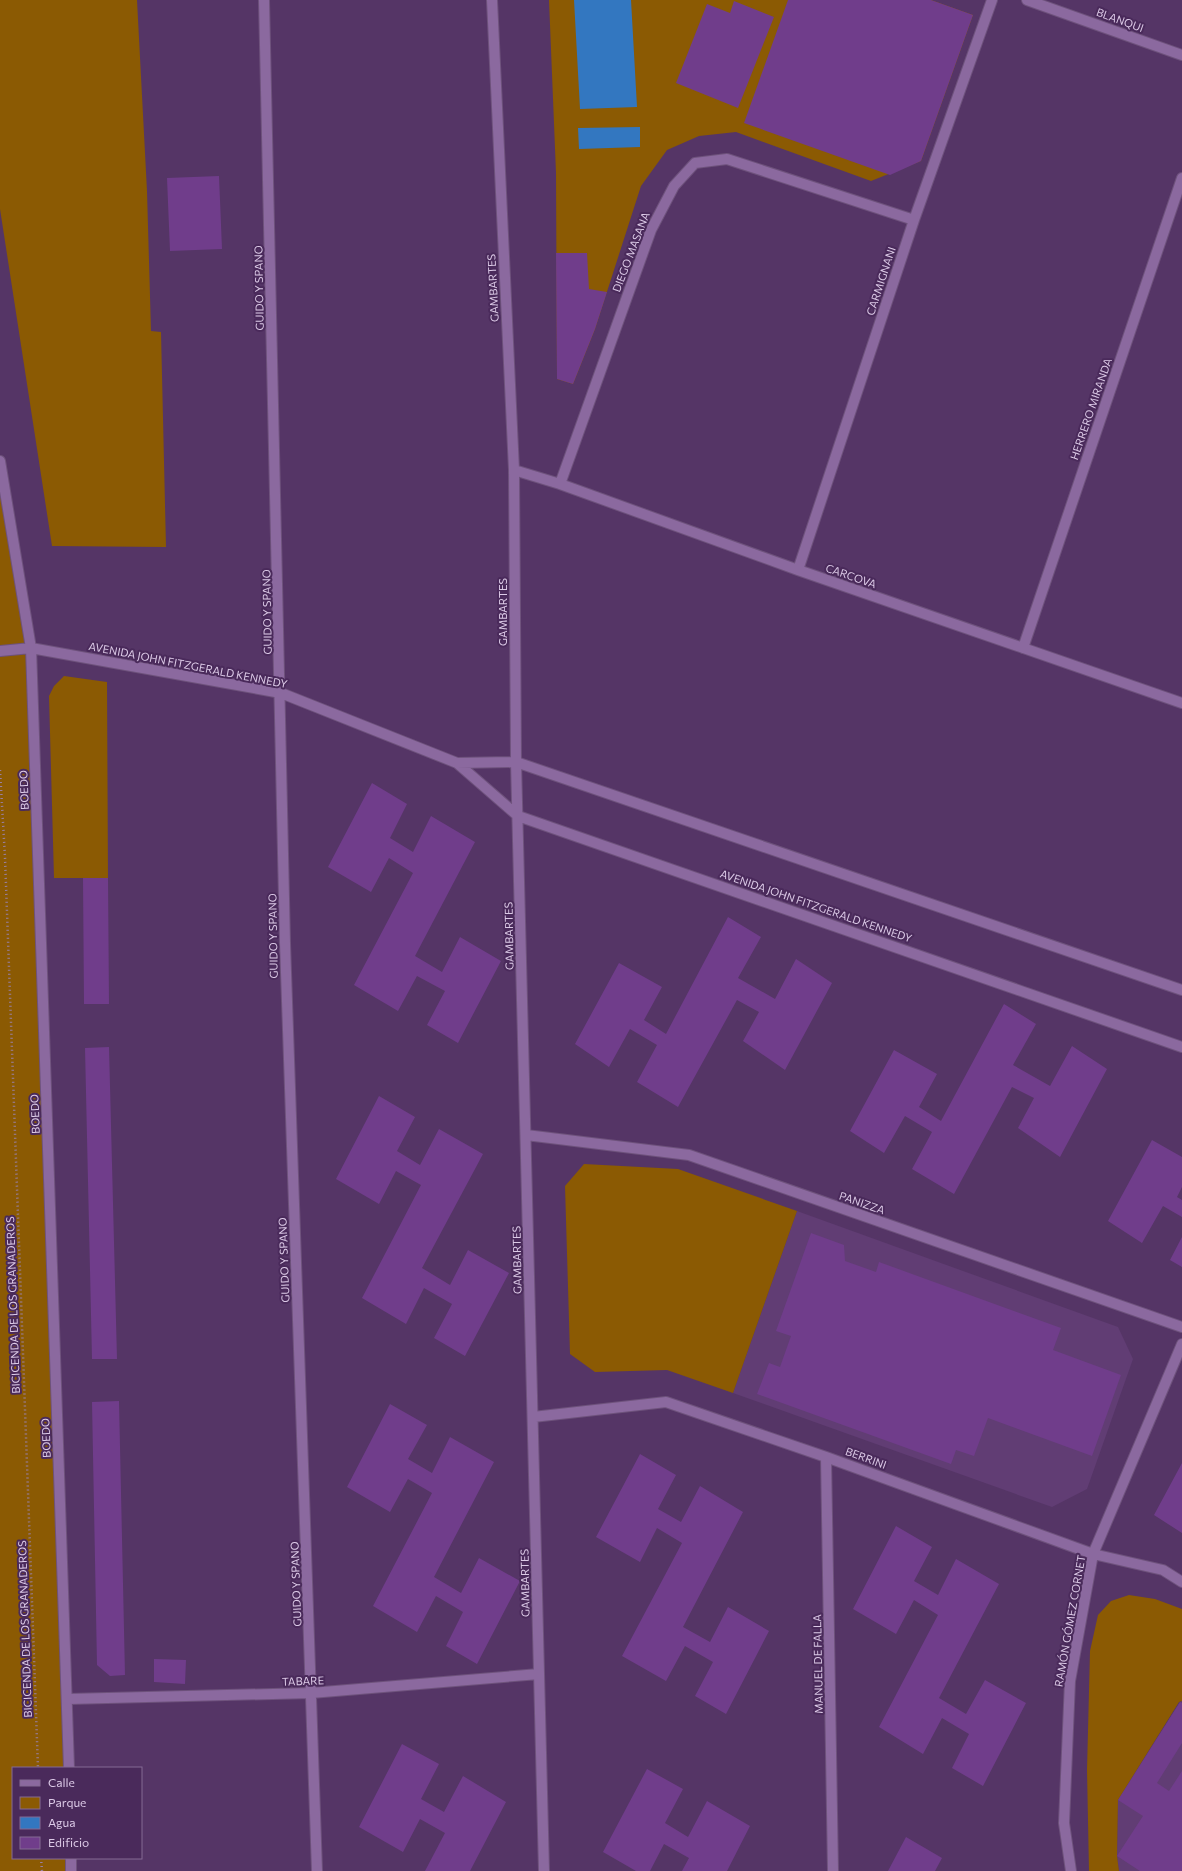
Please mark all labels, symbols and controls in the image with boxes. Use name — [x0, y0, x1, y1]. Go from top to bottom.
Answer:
street label: BLANQUI — [1095, 5, 1146, 34]
street label: DIEGO MASANA — [609, 209, 652, 294]
street label: GUIDO Y SPANO — [251, 245, 266, 331]
street label: CARMIGNANI — [863, 245, 898, 317]
street label: GAMBARTES — [484, 254, 501, 322]
street label: HERRERO MIRANDA — [1067, 356, 1114, 461]
street label: CARCOVA — [824, 561, 879, 590]
street label: GUIDO Y SPANO — [259, 569, 274, 655]
street label: GAMBARTES — [496, 578, 509, 646]
street label: AVENIDA JOHN FITZGERALD KENNEDY — [87, 639, 289, 691]
street label: BOEDO — [16, 770, 31, 810]
street label: AVENIDA JOHN FITZGERALD KENNEDY — [718, 866, 914, 946]
street label: GUIDO Y SPANO — [265, 893, 280, 979]
street label: GAMBARTES — [501, 902, 516, 970]
street label: BOEDO — [27, 1094, 42, 1134]
street label: PANIZZA — [838, 1189, 887, 1217]
street label: BICICENDA DE LOS GRANADEROS — [3, 1216, 22, 1394]
street label: GUIDO Y SPANO — [276, 1217, 291, 1303]
street label: GAMBARTES — [509, 1226, 524, 1294]
street label: BOEDO — [38, 1418, 53, 1458]
street label: BERRINI — [844, 1444, 889, 1471]
street label: BICICENDA DE LOS GRANADEROS — [15, 1540, 34, 1718]
street label: GUIDO Y SPANO — [288, 1541, 303, 1627]
street label: GAMBARTES — [517, 1549, 532, 1617]
street label: RAMÓN GÓMEZ CORNET — [1051, 1554, 1088, 1688]
street label: MANUEL DE FALLA — [810, 1614, 825, 1714]
street label: TABARE — [282, 1673, 324, 1688]
legend — [12, 1767, 142, 1859]
text: Calle — [48, 1775, 75, 1789]
text: Parque — [48, 1795, 86, 1809]
text: Agua — [48, 1815, 76, 1829]
text: Edificio — [48, 1835, 89, 1849]

